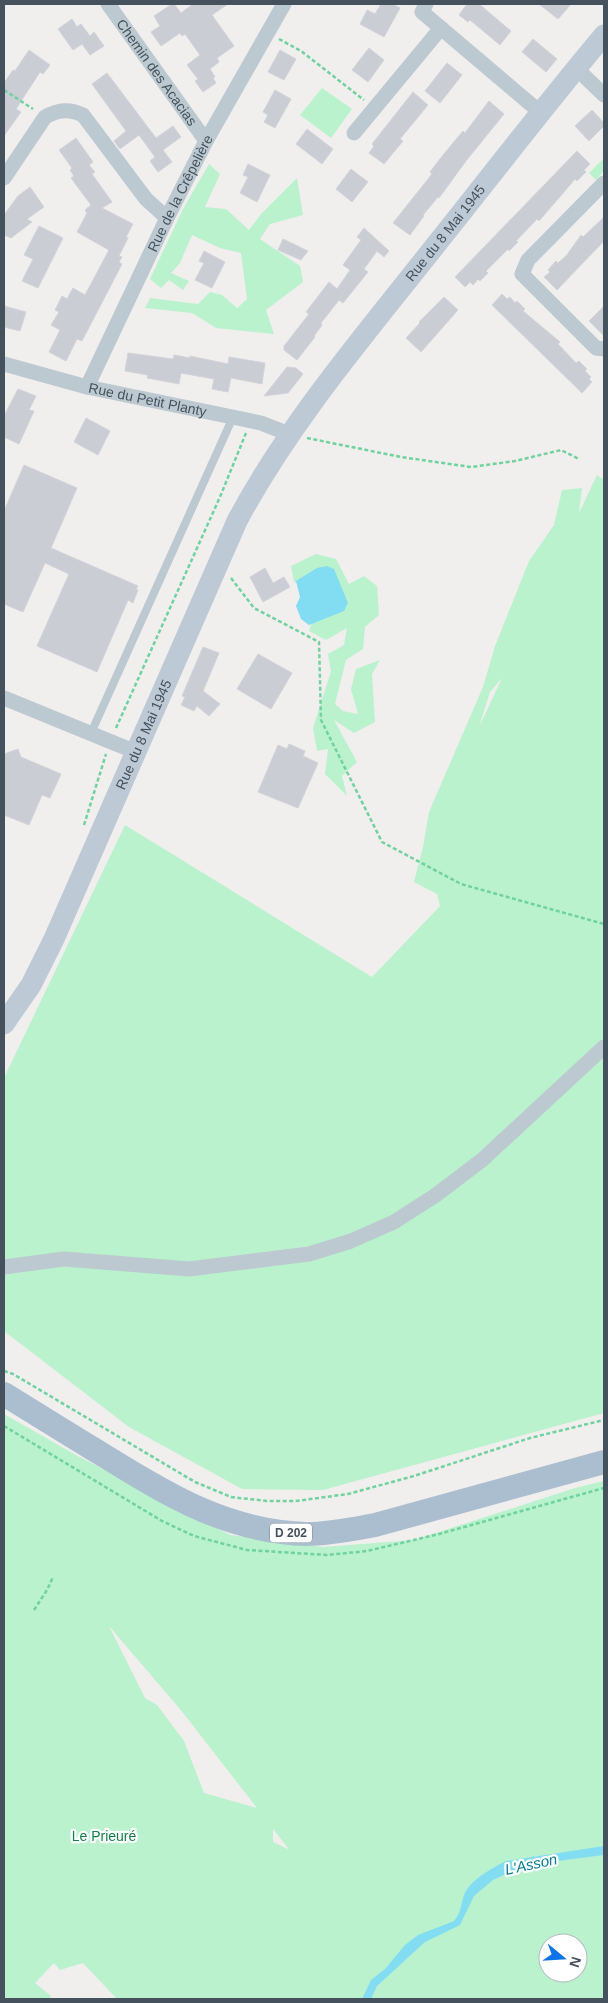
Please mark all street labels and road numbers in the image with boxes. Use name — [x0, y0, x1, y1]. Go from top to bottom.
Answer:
street label: Chemin des Acacias — [113, 16, 200, 129]
street label: Rue de la Crêpelière — [144, 132, 216, 254]
street label: Rue du 8 Mai 1945 — [402, 182, 488, 284]
street label: Rue du Petit Planty — [87, 380, 208, 420]
street label: Rue du 8 Mai 1945 — [112, 677, 175, 792]
road number: D 202 — [270, 1524, 312, 1542]

